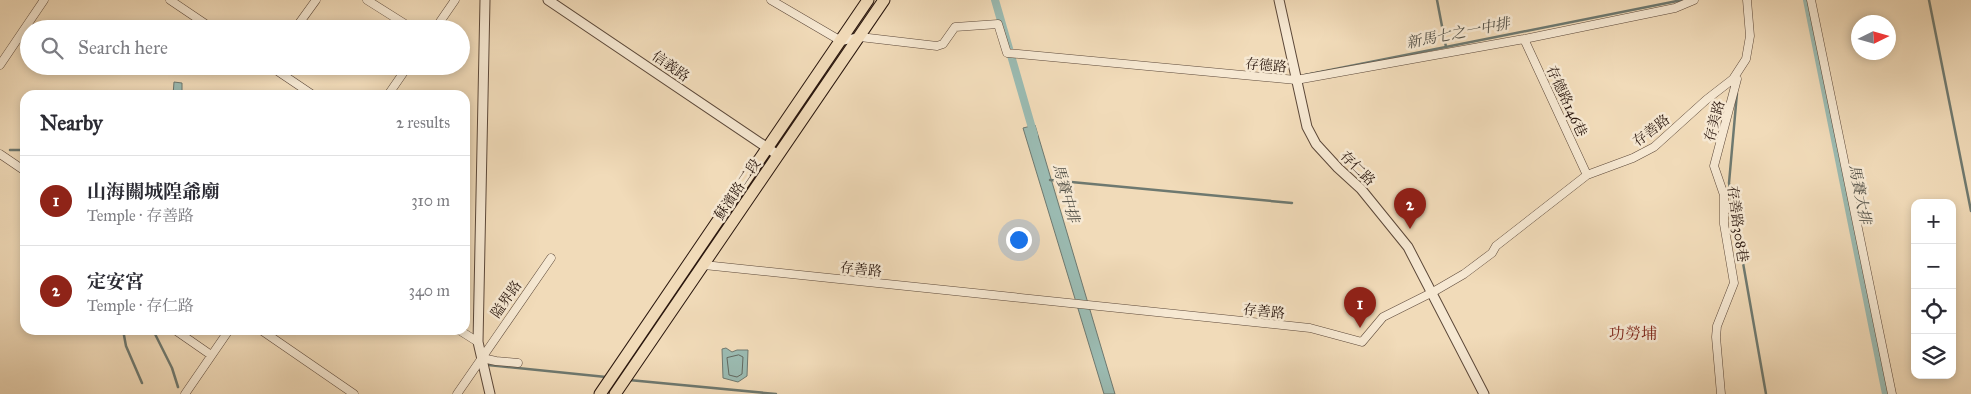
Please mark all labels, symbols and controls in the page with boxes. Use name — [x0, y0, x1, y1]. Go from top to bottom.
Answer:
water label: 新馬七之一中排 — [1405, 14, 1513, 52]
north arrow — [1851, 15, 1896, 60]
search box — [20, 20, 470, 75]
icon: search — [38, 34, 66, 62]
text: Search here — [78, 36, 168, 59]
street label: 信義路 — [649, 47, 693, 85]
street label: 存德路 — [1244, 55, 1288, 76]
street label: 存德路146巷 — [1543, 63, 1590, 139]
street label: 存美路 — [1701, 99, 1728, 144]
text: Nearby — [40, 110, 103, 136]
street label: 存善路 — [1629, 111, 1673, 150]
text: 2 results — [396, 113, 450, 132]
street label: 存仁路 — [1337, 147, 1379, 189]
street label: 蘇濱路二段 — [711, 156, 764, 223]
water label: 馬賽中排 — [1049, 162, 1083, 226]
water label: 馬賽大排 — [1845, 163, 1875, 227]
text: 山海關城隍爺廟 — [87, 180, 220, 203]
street label: 存善路308巷 — [1724, 185, 1751, 263]
pin: 2 — [1394, 188, 1426, 229]
text: 1 — [53, 191, 59, 210]
text: 310 m — [411, 191, 450, 210]
map controls — [1911, 199, 1956, 379]
button: + — [1911, 199, 1956, 244]
text: Temple · 存善路 — [87, 206, 194, 225]
your location — [1006, 227, 1032, 253]
button: − — [1911, 244, 1956, 289]
street label: 存善路 — [839, 259, 883, 280]
text: 定安宮 — [87, 270, 144, 293]
street label: 隘界路 — [487, 277, 525, 321]
text: 2 — [52, 281, 60, 300]
text: 340 m — [408, 281, 450, 300]
pin: 1 — [1344, 287, 1376, 328]
button: locate — [1911, 289, 1956, 334]
text: Temple · 存仁路 — [87, 296, 194, 315]
street label: 存善路 — [1242, 301, 1286, 322]
district label: 功勞埔 — [1609, 324, 1657, 343]
button: layers — [1911, 334, 1956, 379]

